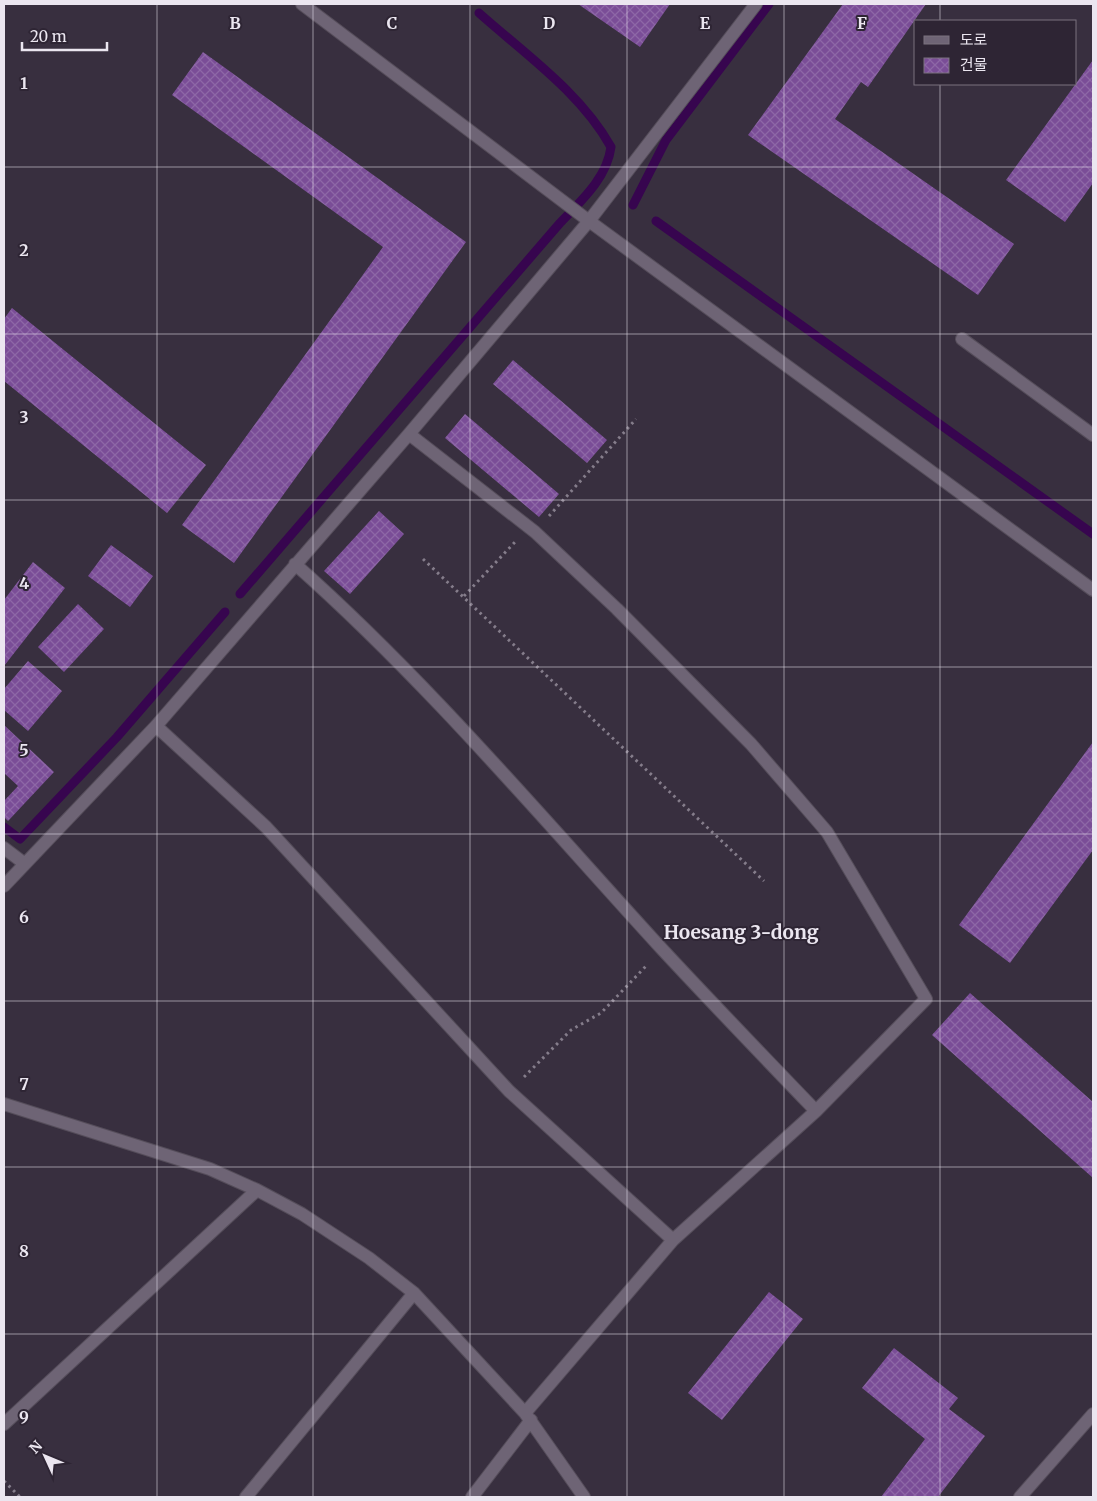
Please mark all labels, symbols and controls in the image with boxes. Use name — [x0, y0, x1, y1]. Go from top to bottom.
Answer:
text: B — [229, 13, 241, 33]
text: C — [387, 13, 397, 33]
text: D — [543, 13, 555, 33]
text: E — [700, 13, 711, 33]
text: F — [857, 13, 867, 33]
scale bar — [22, 20, 108, 52]
legend — [914, 20, 1077, 85]
text: 20 m — [30, 27, 67, 46]
text: 도로 — [960, 30, 988, 49]
text: 건물 — [960, 55, 988, 74]
text: 1 — [20, 73, 28, 93]
text: 2 — [19, 240, 29, 260]
text: 3 — [19, 407, 29, 427]
text: 4 — [19, 573, 29, 593]
text: 5 — [19, 740, 29, 760]
text: 6 — [19, 907, 29, 927]
district label: Hoesang 3-dong — [663, 920, 819, 944]
text: 7 — [19, 1074, 29, 1094]
text: 8 — [19, 1241, 29, 1261]
text: 9 — [19, 1407, 29, 1427]
north arrow — [20, 1431, 70, 1481]
text: N — [25, 1437, 46, 1457]

